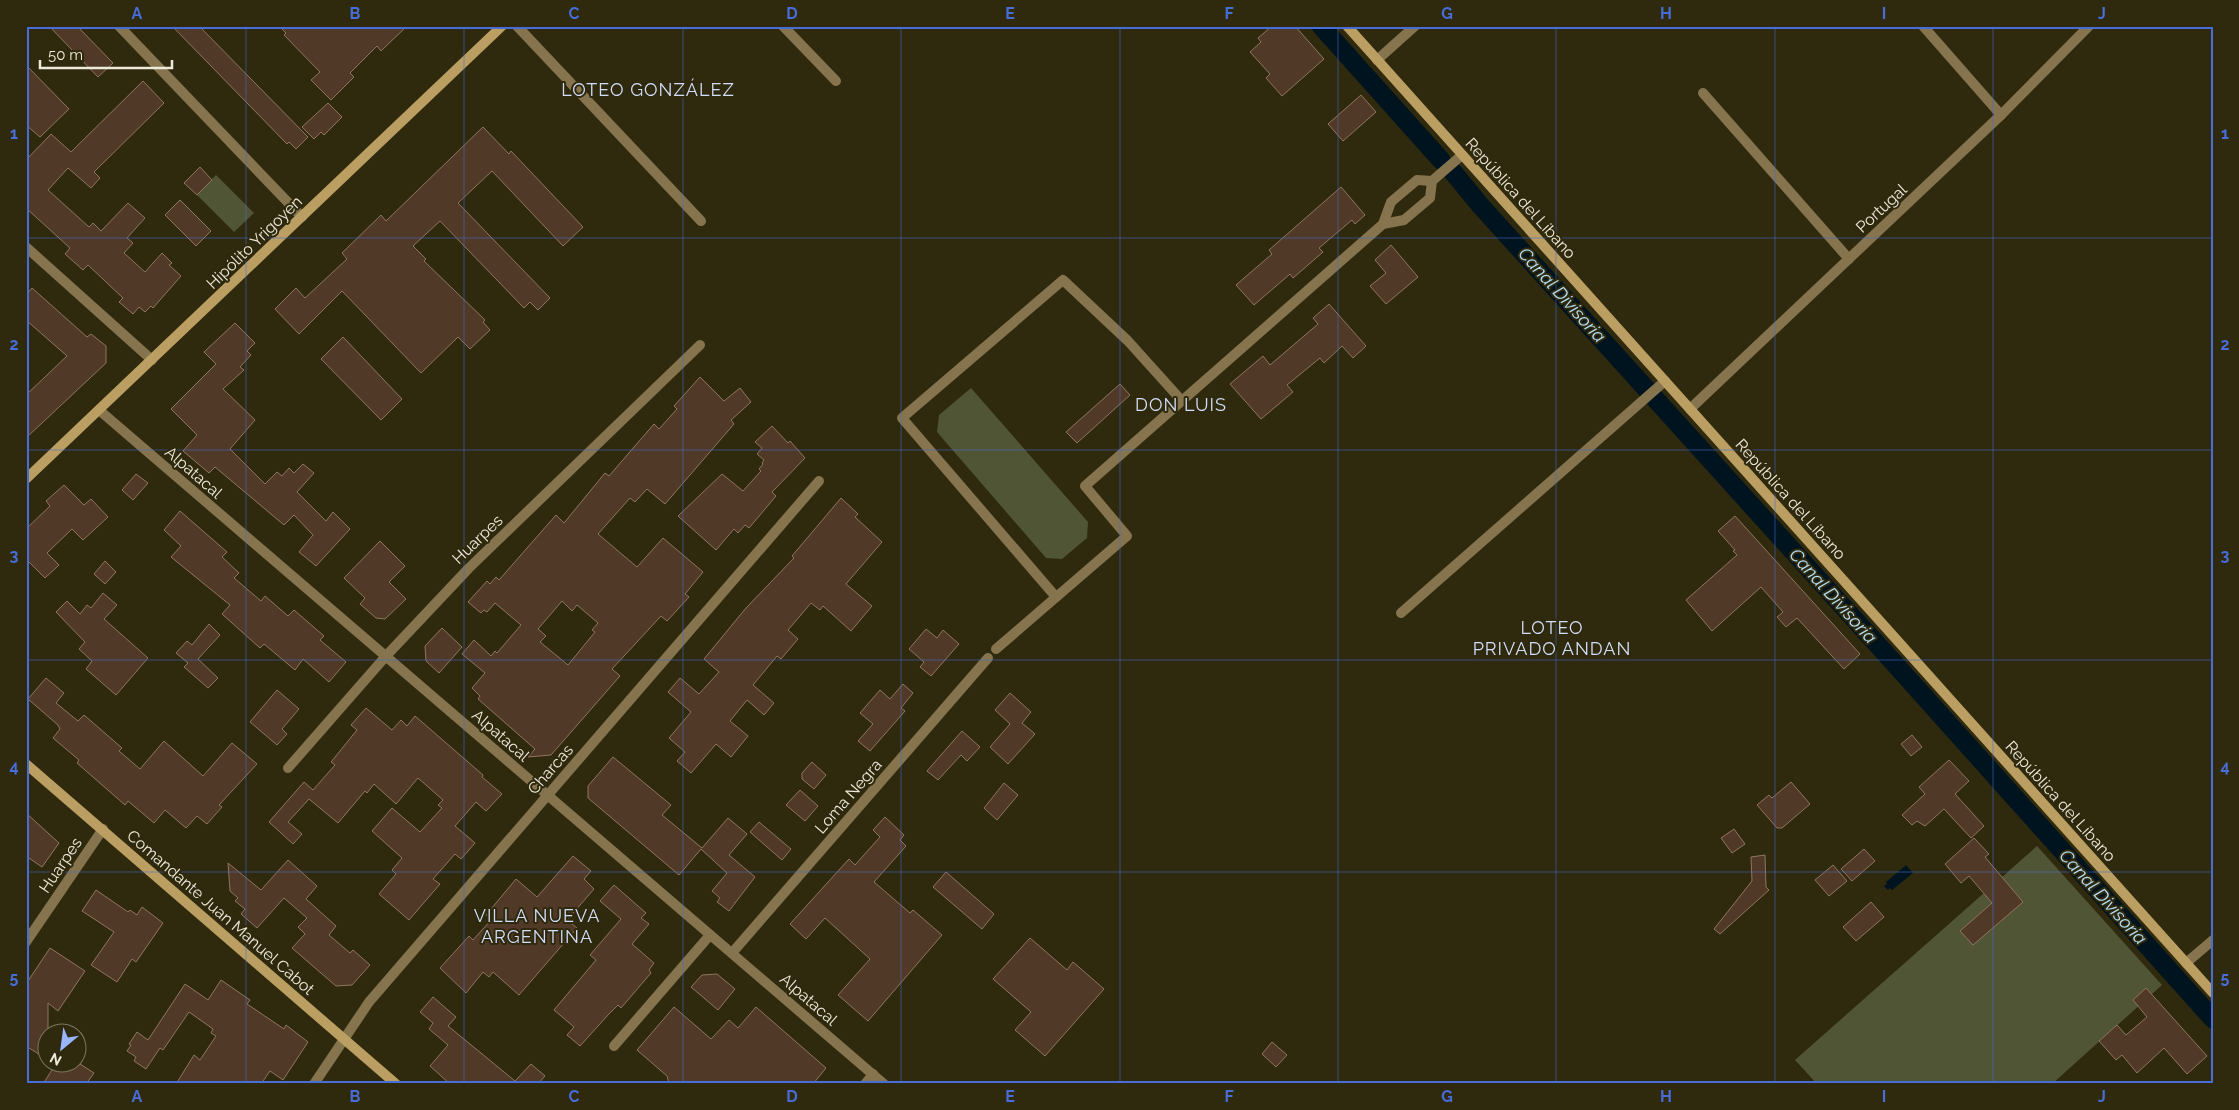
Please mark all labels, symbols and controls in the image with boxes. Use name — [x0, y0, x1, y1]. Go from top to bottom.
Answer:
text: A — [132, 4, 143, 23]
text: B — [350, 4, 361, 23]
text: C — [569, 4, 580, 23]
text: D — [786, 4, 798, 23]
text: E — [1005, 4, 1015, 23]
text: F — [1224, 4, 1234, 23]
text: G — [1441, 4, 1453, 23]
text: H — [1660, 4, 1672, 23]
text: I — [1882, 4, 1886, 23]
text: J — [2098, 4, 2106, 23]
scale bar — [40, 38, 172, 70]
text: 50 m — [48, 46, 83, 64]
district label: LOTEO GONZÁLEZ — [561, 78, 735, 100]
text: 1 — [10, 124, 18, 143]
text: 1 — [2221, 124, 2229, 143]
street label: República del Líbano — [1461, 134, 1580, 263]
street label: Portugal — [1852, 180, 1911, 237]
street label: Hipólito Yrigoyen — [203, 192, 306, 293]
water label: Canal Divisoria — [1514, 243, 1611, 347]
text: 2 — [9, 335, 19, 354]
text: 2 — [2220, 335, 2230, 354]
district label: DON LUIS — [1135, 394, 1227, 415]
street label: República del Líbano — [1731, 435, 1850, 564]
street label: Alpatacal — [161, 442, 227, 503]
street label: Huarpes — [448, 511, 507, 568]
water label: Canal Divisoria — [1785, 544, 1882, 648]
text: 3 — [10, 546, 19, 565]
text: 3 — [2221, 546, 2230, 565]
district label: LOTEO PRIVADO ANDAN — [1473, 617, 1631, 659]
street label: Alpatacal — [468, 705, 534, 766]
street label: República del Líbano — [2001, 737, 2120, 866]
street label: Charcas — [524, 740, 577, 798]
street label: Loma Negra — [811, 755, 886, 837]
text: 4 — [9, 757, 19, 776]
text: 4 — [2220, 757, 2230, 776]
street label: Comandante Juan Manuel Cabot — [123, 826, 319, 999]
street label: Huarpes — [35, 834, 86, 897]
water label: Canal Divisoria — [2055, 845, 2152, 949]
district label: VILLA NUEVA ARGENTINA — [474, 905, 600, 947]
text: 5 — [10, 968, 19, 987]
text: 5 — [2221, 968, 2230, 987]
street label: Alpatacal — [776, 969, 842, 1030]
north arrow — [38, 1022, 88, 1072]
text: N — [47, 1050, 64, 1069]
text: A — [132, 1087, 143, 1106]
text: B — [350, 1087, 361, 1106]
text: C — [569, 1087, 580, 1106]
text: D — [786, 1087, 798, 1106]
text: E — [1005, 1087, 1015, 1106]
text: F — [1224, 1087, 1234, 1106]
text: G — [1441, 1087, 1453, 1106]
text: H — [1660, 1087, 1672, 1106]
text: I — [1882, 1087, 1886, 1106]
text: J — [2098, 1087, 2106, 1106]

